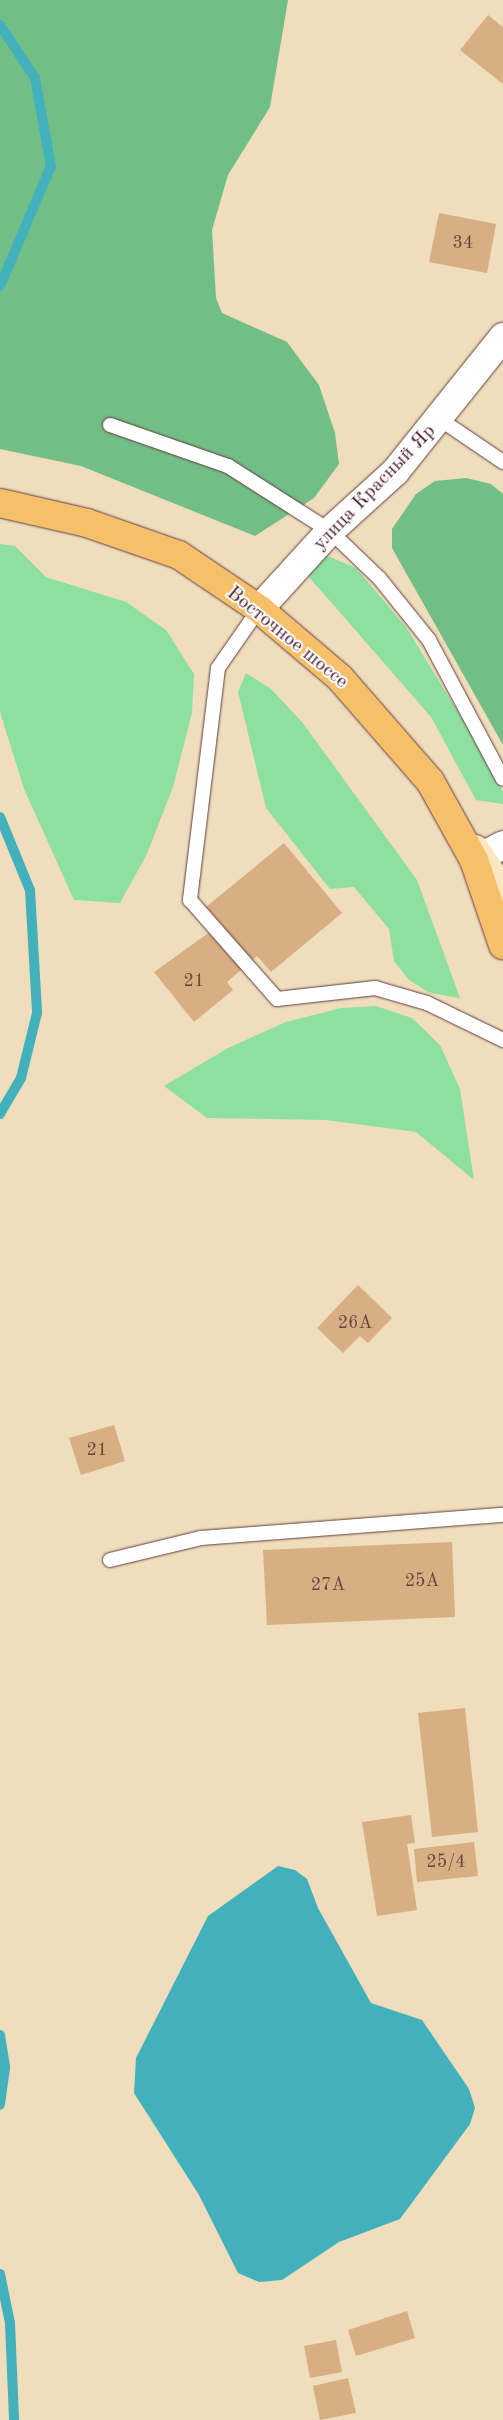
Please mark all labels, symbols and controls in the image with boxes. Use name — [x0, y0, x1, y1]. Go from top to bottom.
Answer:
house number: 34 — [453, 232, 473, 254]
street label: улица Красный Яр — [309, 420, 441, 556]
street label: Восточное шоссе — [221, 582, 353, 694]
house number: 21 — [184, 970, 204, 992]
house number: 26А — [338, 1312, 372, 1334]
house number: 21 — [87, 1439, 107, 1461]
house number: 25А — [405, 1570, 439, 1592]
house number: 27А — [311, 1574, 345, 1596]
house number: 25/4 — [426, 1851, 466, 1873]

